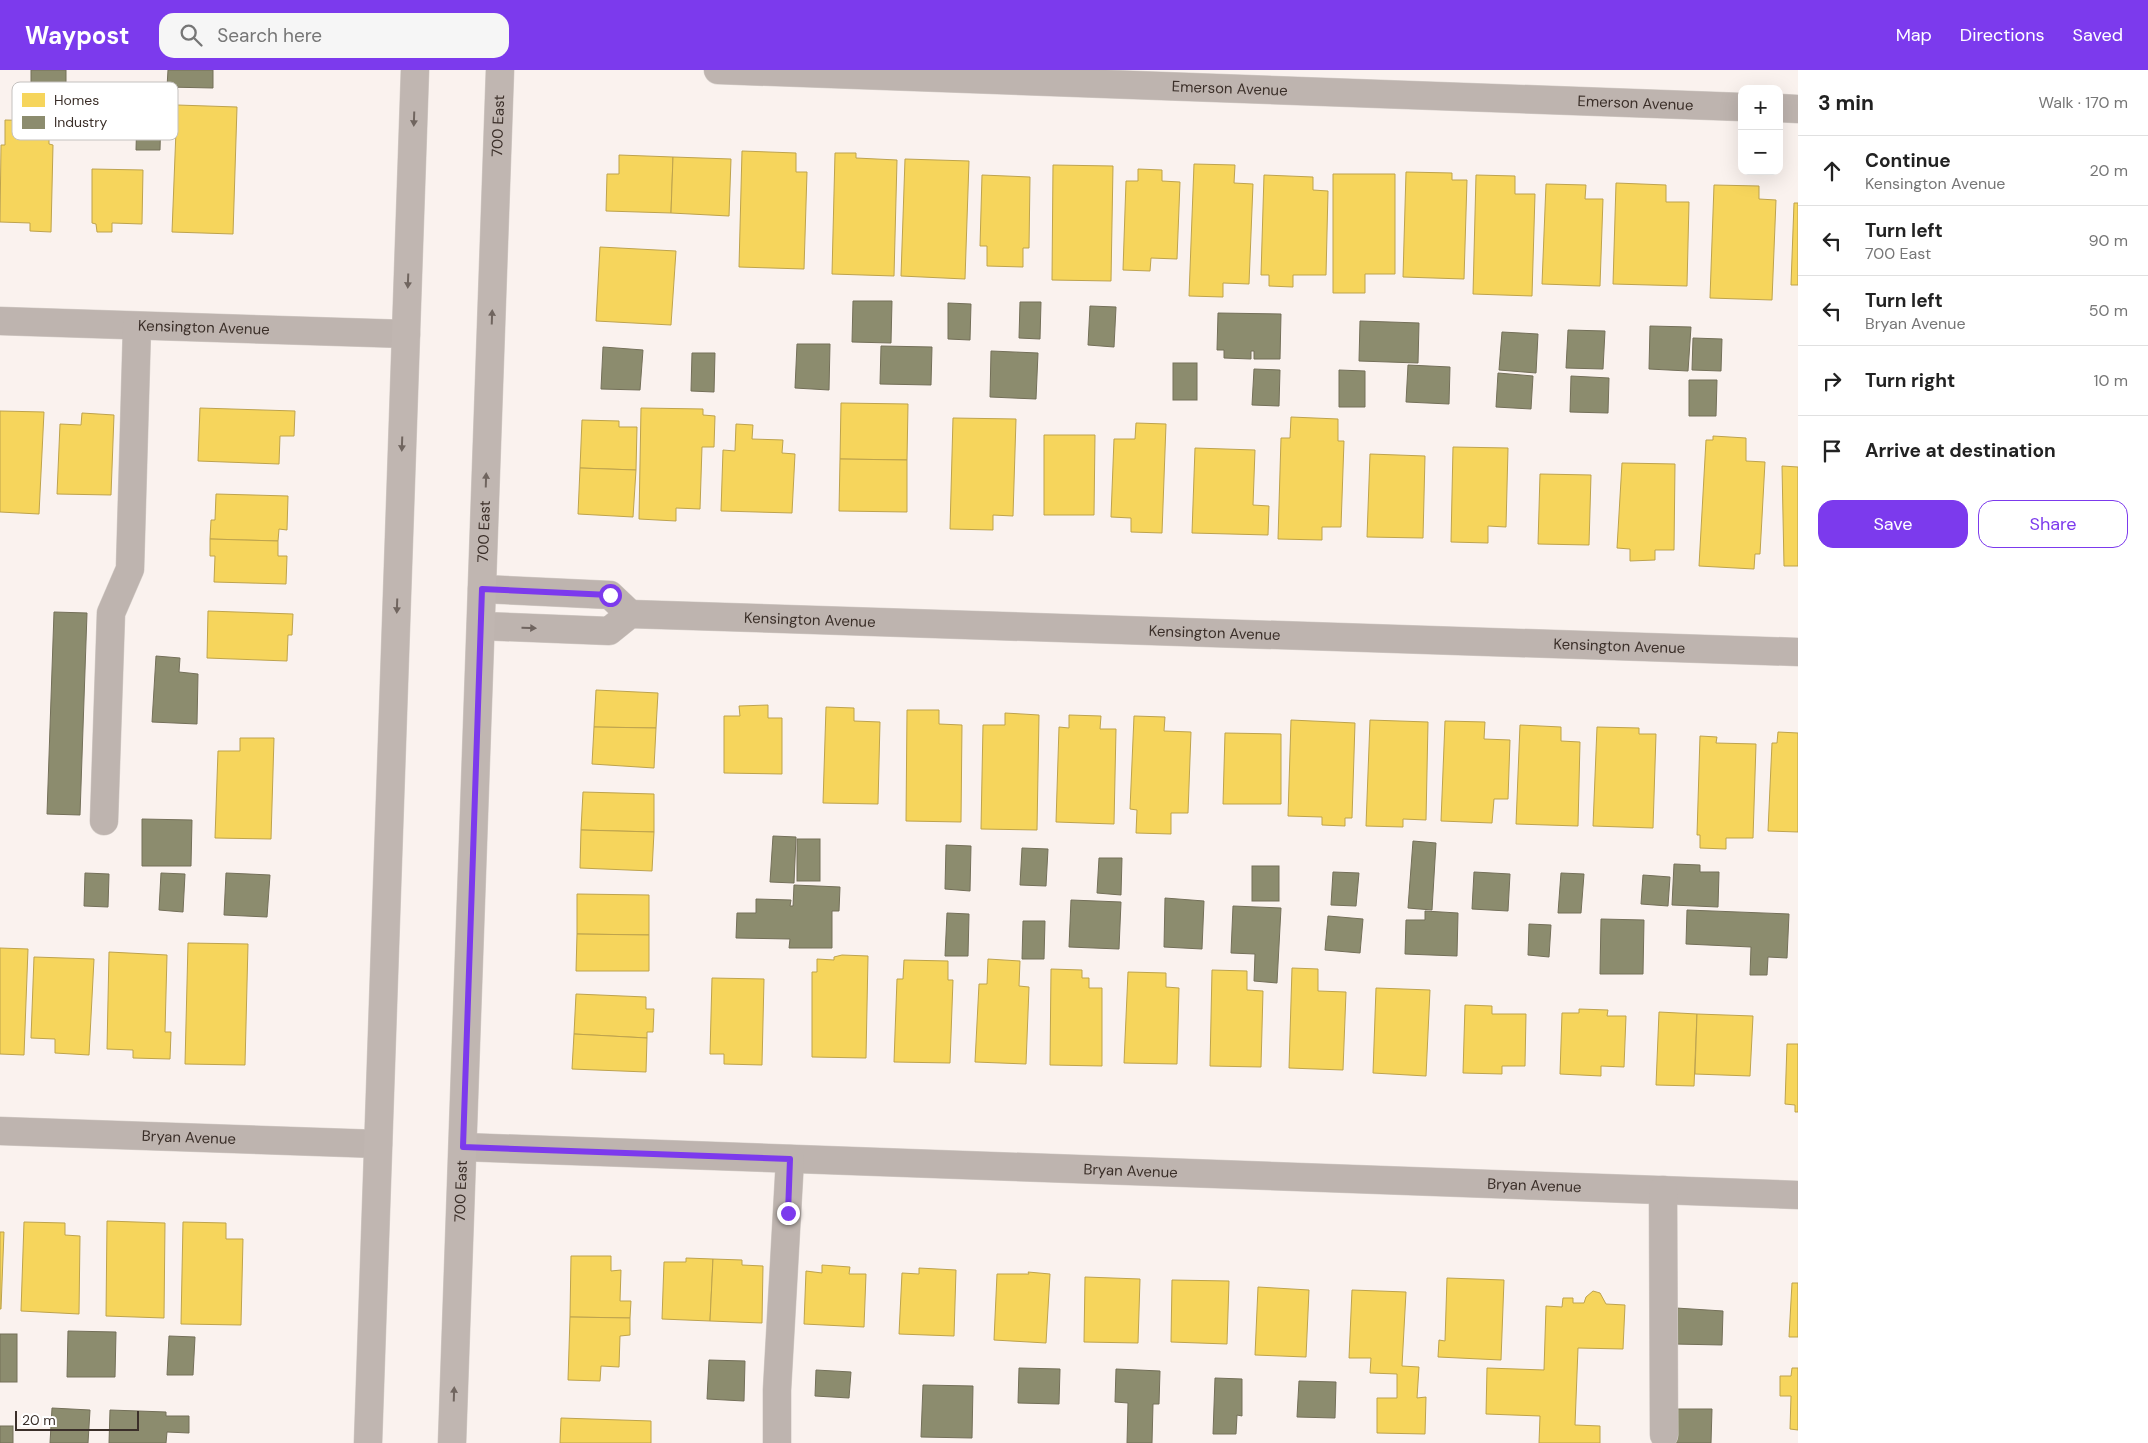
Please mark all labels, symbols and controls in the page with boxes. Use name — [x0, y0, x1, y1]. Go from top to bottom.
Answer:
search box — [159, 13, 509, 58]
text: Waypost — [25, 20, 129, 51]
icon: search — [177, 21, 205, 49]
text: Search here — [217, 23, 322, 48]
text: Map — [1896, 23, 1932, 47]
text: Directions — [1960, 23, 2045, 47]
text: Saved — [2073, 23, 2123, 47]
street label: Emerson Avenue — [1171, 76, 1288, 101]
legend — [12, 82, 178, 140]
map controls — [1738, 85, 1783, 175]
button: + — [1738, 85, 1783, 130]
text: 3 min — [1818, 89, 1874, 117]
text: Homes — [54, 91, 99, 109]
street label: Emerson Avenue — [1577, 91, 1694, 115]
text: Walk · 170 m — [2039, 92, 2128, 113]
street label: 700 East — [487, 94, 509, 157]
one-way arrow — [409, 111, 417, 127]
text: Industry — [54, 113, 107, 131]
button: − — [1738, 130, 1783, 175]
text: Continue — [1865, 148, 1951, 173]
icon: ahead — [1818, 157, 1846, 185]
text: 20 m — [2089, 160, 2128, 181]
text: Kensington Avenue — [1865, 173, 2005, 194]
text: Turn left — [1865, 218, 1943, 243]
icon: left — [1818, 227, 1846, 255]
text: 90 m — [2088, 230, 2128, 251]
text: 700 East — [1865, 243, 1931, 264]
one-way arrow — [404, 273, 412, 289]
text: Turn left — [1865, 288, 1943, 313]
icon: left — [1818, 297, 1846, 325]
text: 50 m — [2089, 300, 2128, 321]
one-way arrow — [488, 309, 496, 325]
text: Bryan Avenue — [1865, 313, 1965, 334]
street label: Kensington Avenue — [138, 315, 270, 340]
icon: right — [1818, 367, 1846, 395]
text: Turn right — [1865, 368, 1955, 393]
text: 10 m — [2094, 370, 2128, 391]
one-way arrow — [398, 436, 406, 452]
icon: arrive — [1818, 437, 1846, 465]
text: Arrive at destination — [1865, 438, 2056, 463]
one-way arrow — [482, 472, 490, 488]
street label: 700 East — [473, 500, 495, 563]
button: Save — [1818, 500, 1968, 548]
button: Share — [1978, 500, 2128, 548]
route start — [599, 584, 622, 607]
one-way arrow — [392, 598, 400, 614]
street label: Kensington Avenue — [744, 608, 876, 632]
street label: Kensington Avenue — [1148, 621, 1281, 645]
one-way arrow — [521, 624, 537, 632]
street label: Kensington Avenue — [1553, 634, 1686, 658]
street label: Bryan Avenue — [141, 1126, 236, 1149]
street label: Bryan Avenue — [1083, 1159, 1178, 1183]
street label: 700 East — [450, 1160, 472, 1223]
street label: Bryan Avenue — [1487, 1174, 1582, 1197]
route end — [777, 1202, 800, 1225]
one-way arrow — [450, 1386, 458, 1402]
scale bar — [15, 1408, 139, 1431]
text: 20 m — [22, 1411, 56, 1429]

